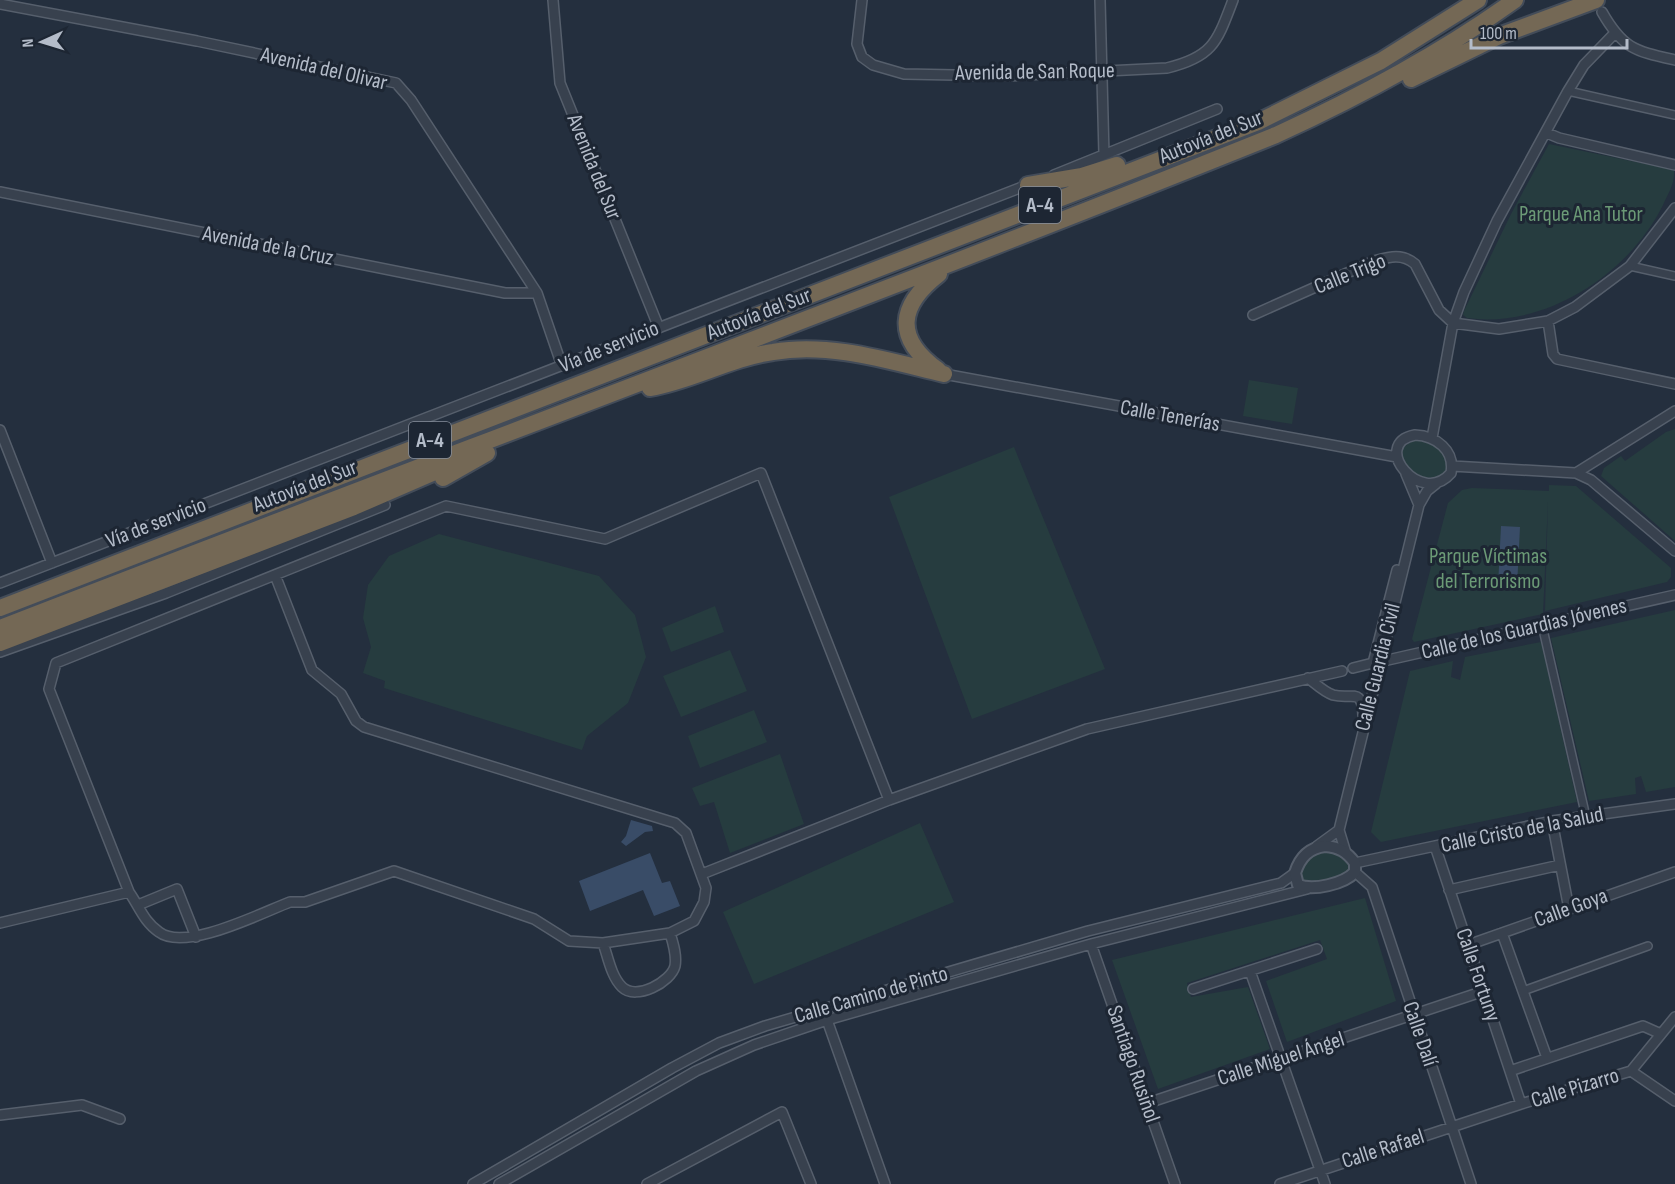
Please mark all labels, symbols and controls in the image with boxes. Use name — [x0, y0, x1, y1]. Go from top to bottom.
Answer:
north arrow — [12, 12, 72, 72]
scale bar — [1471, 12, 1627, 50]
text: 100 m — [1480, 23, 1517, 44]
text: N — [19, 38, 38, 48]
street label: Avenida del Olivar — [257, 41, 390, 97]
street label: Avenida de San Roque — [954, 57, 1115, 87]
street label: Autovía del Sur — [1154, 104, 1267, 170]
street label: Avenida del Sur — [560, 109, 627, 224]
road number: A-4 — [1019, 187, 1061, 223]
park label: Parque Ana Tutor — [1519, 201, 1643, 228]
street label: Avenida de la Cruz — [199, 220, 336, 272]
street label: Calle Trigo — [1310, 247, 1390, 301]
street label: Autovía del Sur — [702, 282, 815, 347]
street label: Vía de servicio — [555, 315, 663, 379]
street label: Calle Tenerías — [1118, 394, 1222, 438]
road number: A-4 — [409, 422, 451, 458]
street label: Autovía del Sur — [248, 454, 361, 519]
street label: Vía de servicio — [102, 492, 210, 554]
park label: Parque Víctimas del Terrorismo — [1429, 543, 1547, 595]
street label: Calle de los Guardias Jóvenes — [1419, 592, 1629, 666]
street label: Calle Guardia Civil — [1349, 600, 1407, 734]
street label: Calle Cristo de la Salud — [1438, 801, 1606, 859]
street label: Calle Goya — [1531, 882, 1611, 934]
street label: Calle Fortuny — [1449, 925, 1507, 1026]
street label: Calle Camino de Pinto — [791, 960, 951, 1030]
street label: Calle Dalí — [1396, 998, 1444, 1071]
street label: Santiago Rusiñol — [1100, 1002, 1166, 1126]
street label: Calle Miguel Ángel — [1214, 1026, 1348, 1092]
street label: Calle Pizarro — [1528, 1062, 1622, 1114]
street label: Calle Rafael — [1338, 1123, 1428, 1175]

